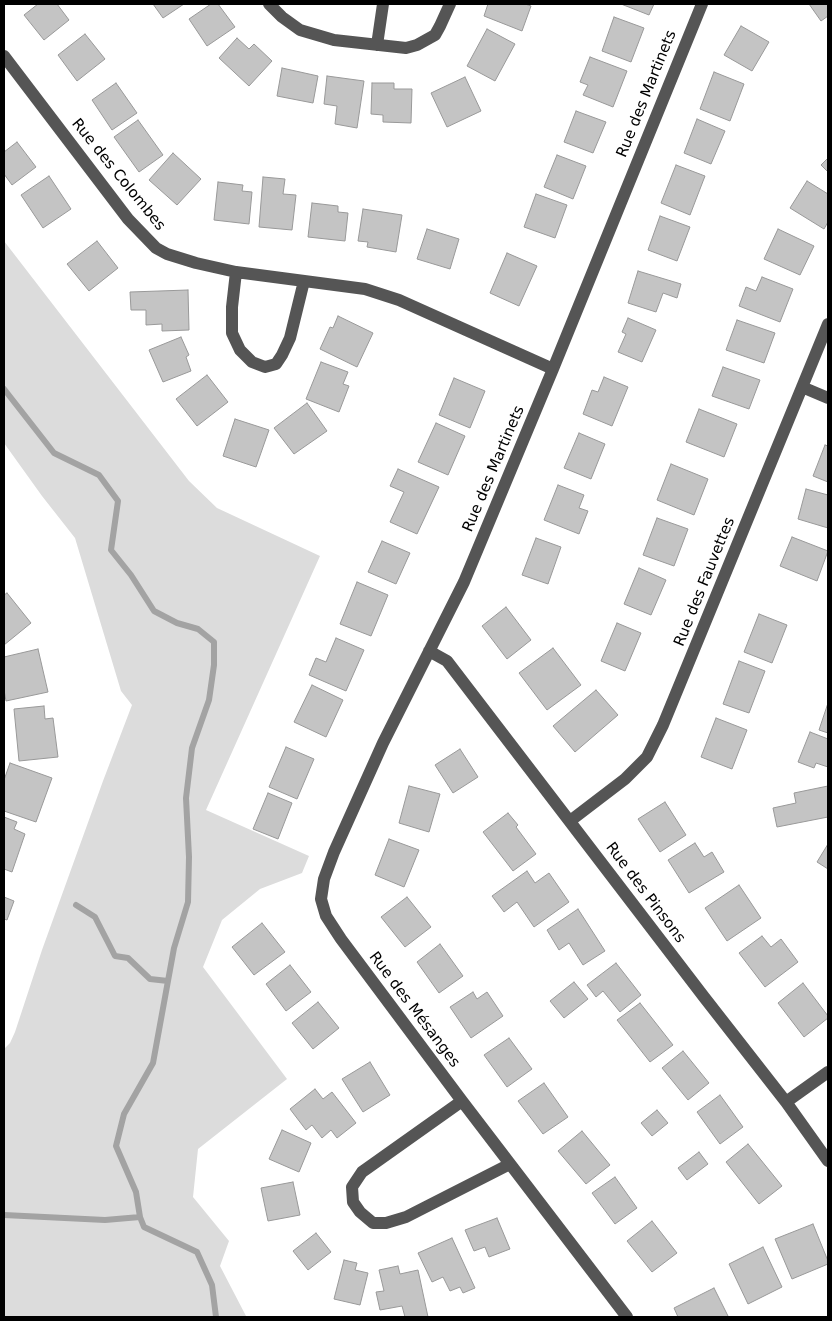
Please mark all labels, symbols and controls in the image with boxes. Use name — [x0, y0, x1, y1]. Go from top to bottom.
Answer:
street label: Rue des Martinets — [613, 28, 681, 160]
street label: Rue des Colombes — [67, 115, 169, 235]
street label: Rue des Martinets — [459, 403, 529, 535]
street label: Rue des Fauvettes — [671, 515, 739, 649]
street label: Rue des Pinsons — [601, 839, 689, 947]
street label: Rue des Mésanges — [365, 949, 463, 1071]

